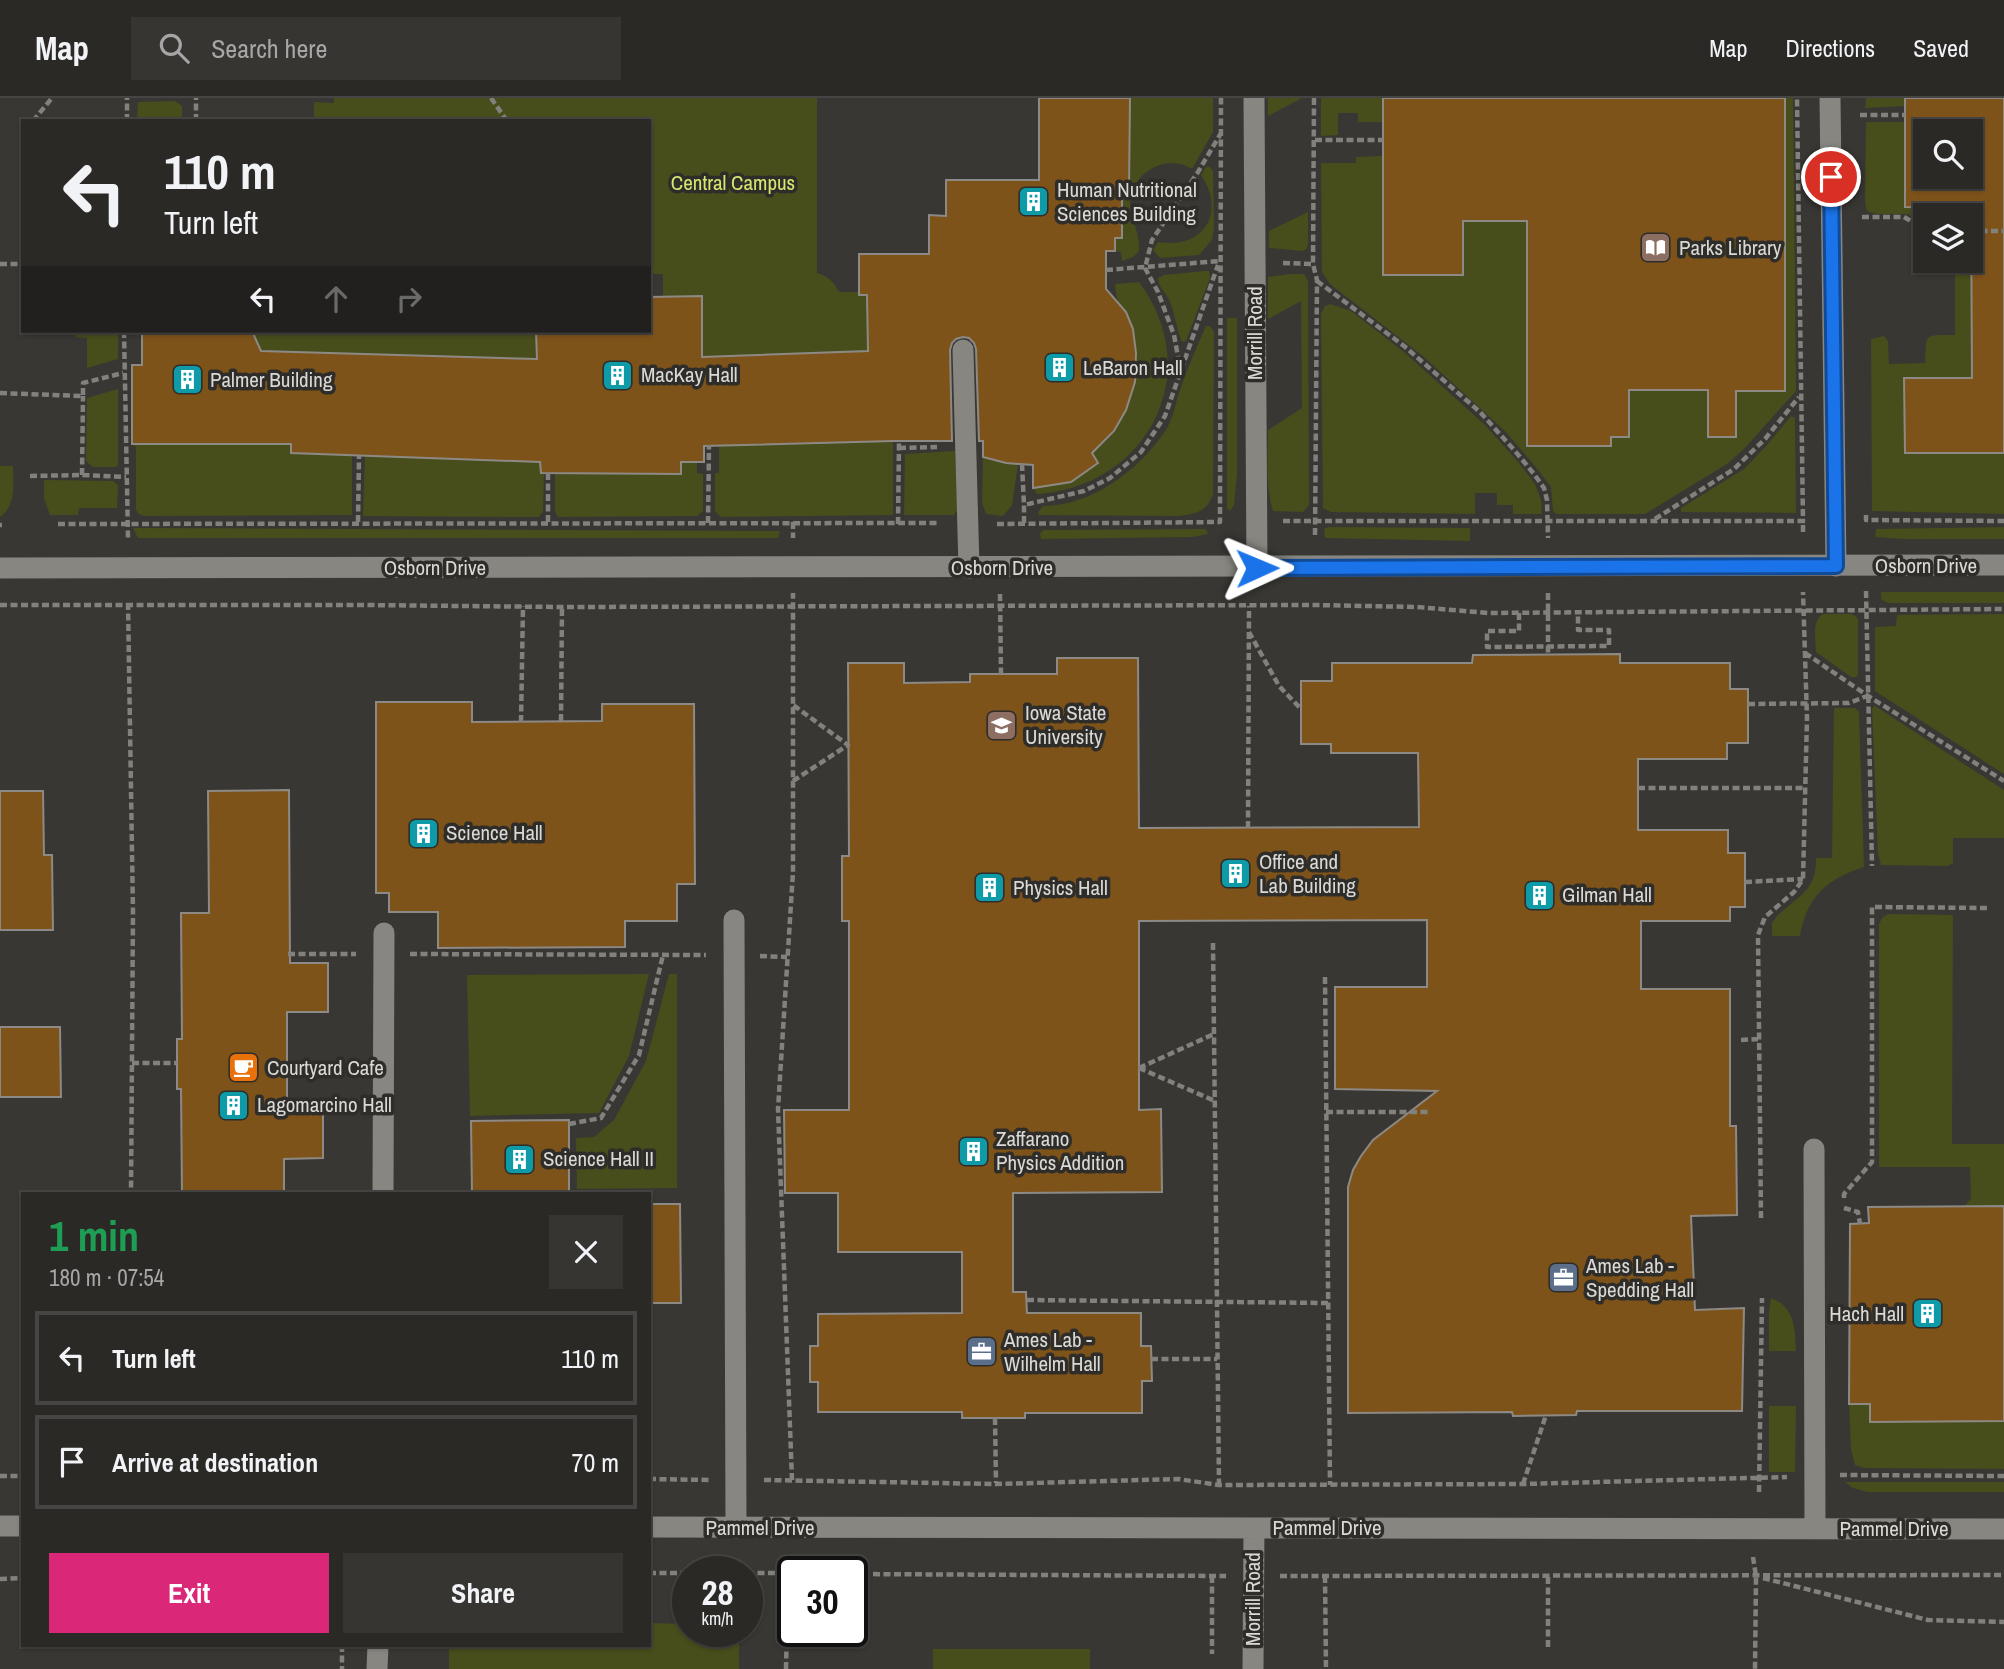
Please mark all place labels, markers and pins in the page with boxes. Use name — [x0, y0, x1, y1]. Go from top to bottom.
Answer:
pin — [1801, 147, 1861, 207]
place label: Human Nutritional Sciences Building — [1057, 175, 1197, 228]
building icon: Human Nutritional Sciences Building — [1017, 185, 1051, 219]
library icon: Parks Library — [1639, 231, 1673, 265]
place label: Parks Library — [1679, 233, 1782, 262]
building icon: LeBaron Hall — [1043, 351, 1077, 385]
place label: LeBaron Hall — [1083, 353, 1183, 382]
building icon: MacKay Hall — [601, 358, 635, 392]
place label: MacKay Hall — [641, 360, 738, 389]
building icon: Palmer Building — [170, 363, 204, 397]
place label: Palmer Building — [210, 365, 333, 394]
place label: Iowa State University — [1025, 698, 1106, 751]
school or university icon: Iowa State University — [985, 708, 1019, 742]
building icon: Science Hall — [406, 816, 440, 850]
place label: Science Hall — [446, 818, 543, 847]
place label: Office and Lab Building — [1259, 847, 1356, 900]
building icon: Office and Lab Building — [1219, 857, 1253, 891]
building icon: Physics Hall — [973, 871, 1007, 905]
place label: Physics Hall — [1013, 873, 1108, 902]
building icon: Gilman Hall — [1522, 878, 1556, 912]
place label: Gilman Hall — [1562, 880, 1652, 909]
cafe icon: Courtyard Cafe — [227, 1051, 261, 1085]
place label: Courtyard Cafe — [267, 1053, 384, 1082]
building icon: Lagomarcino Hall — [217, 1088, 251, 1122]
place label: Lagomarcino Hall — [257, 1090, 392, 1119]
place label: Zaffarano Physics Addition — [996, 1124, 1124, 1177]
building icon: Zaffarano Physics Addition — [956, 1134, 990, 1168]
building icon: Science Hall II — [503, 1142, 537, 1176]
place label: Science Hall II — [543, 1144, 654, 1173]
place label: Ames Lab - Spedding Hall — [1585, 1251, 1694, 1304]
office icon: Ames Lab - Spedding Hall — [1546, 1261, 1580, 1295]
building icon: Hach Hall — [1910, 1297, 1944, 1331]
place label: Hach Hall — [1829, 1299, 1904, 1328]
place label: Ames Lab - Wilhelm Hall — [1003, 1325, 1101, 1378]
office icon: Ames Lab - Wilhelm Hall — [964, 1335, 998, 1369]

